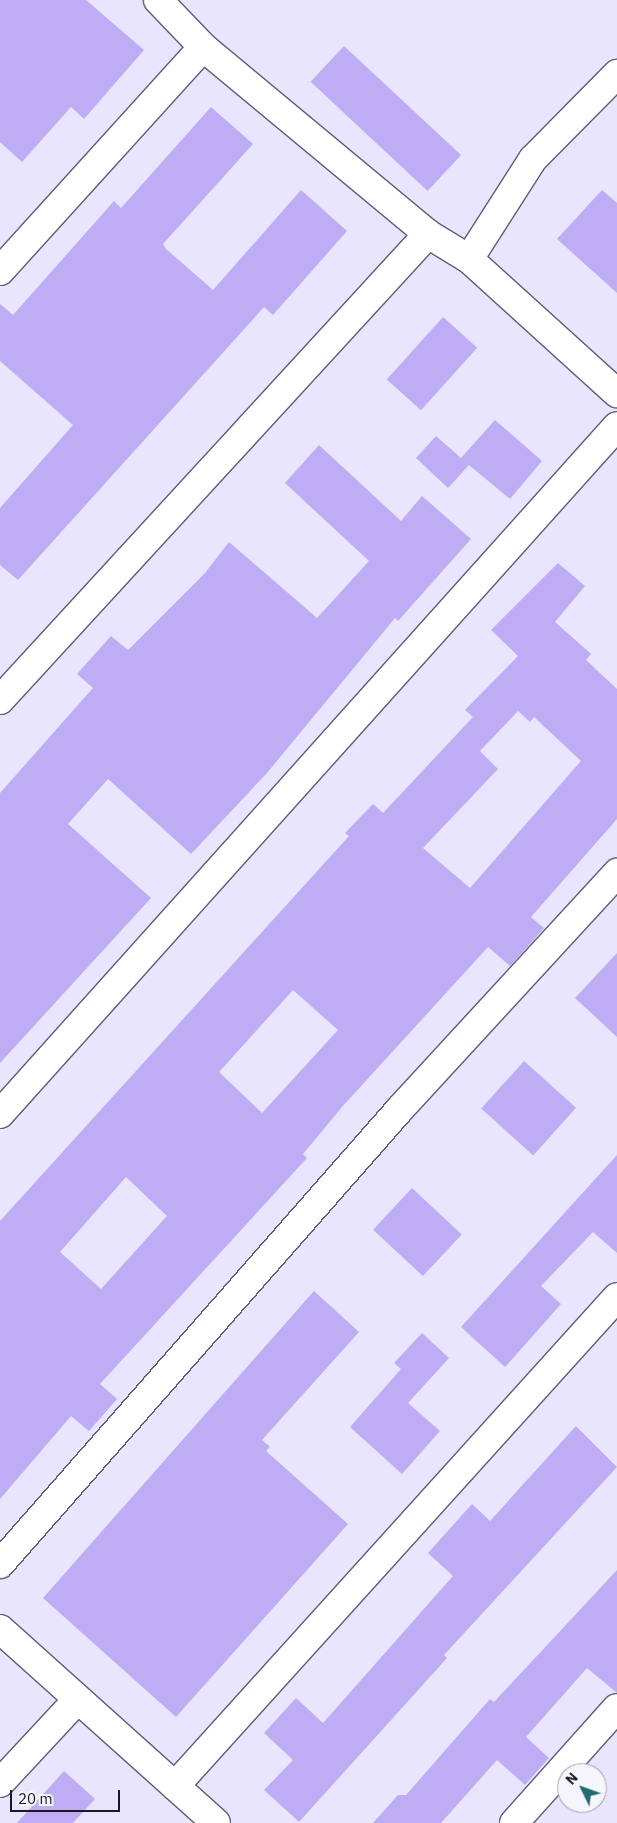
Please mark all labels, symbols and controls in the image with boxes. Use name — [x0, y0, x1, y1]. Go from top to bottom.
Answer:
north arrow — [557, 1763, 607, 1813]
text: N — [562, 1769, 582, 1788]
scale bar — [12, 1780, 122, 1812]
text: 20 m — [18, 1789, 53, 1808]

